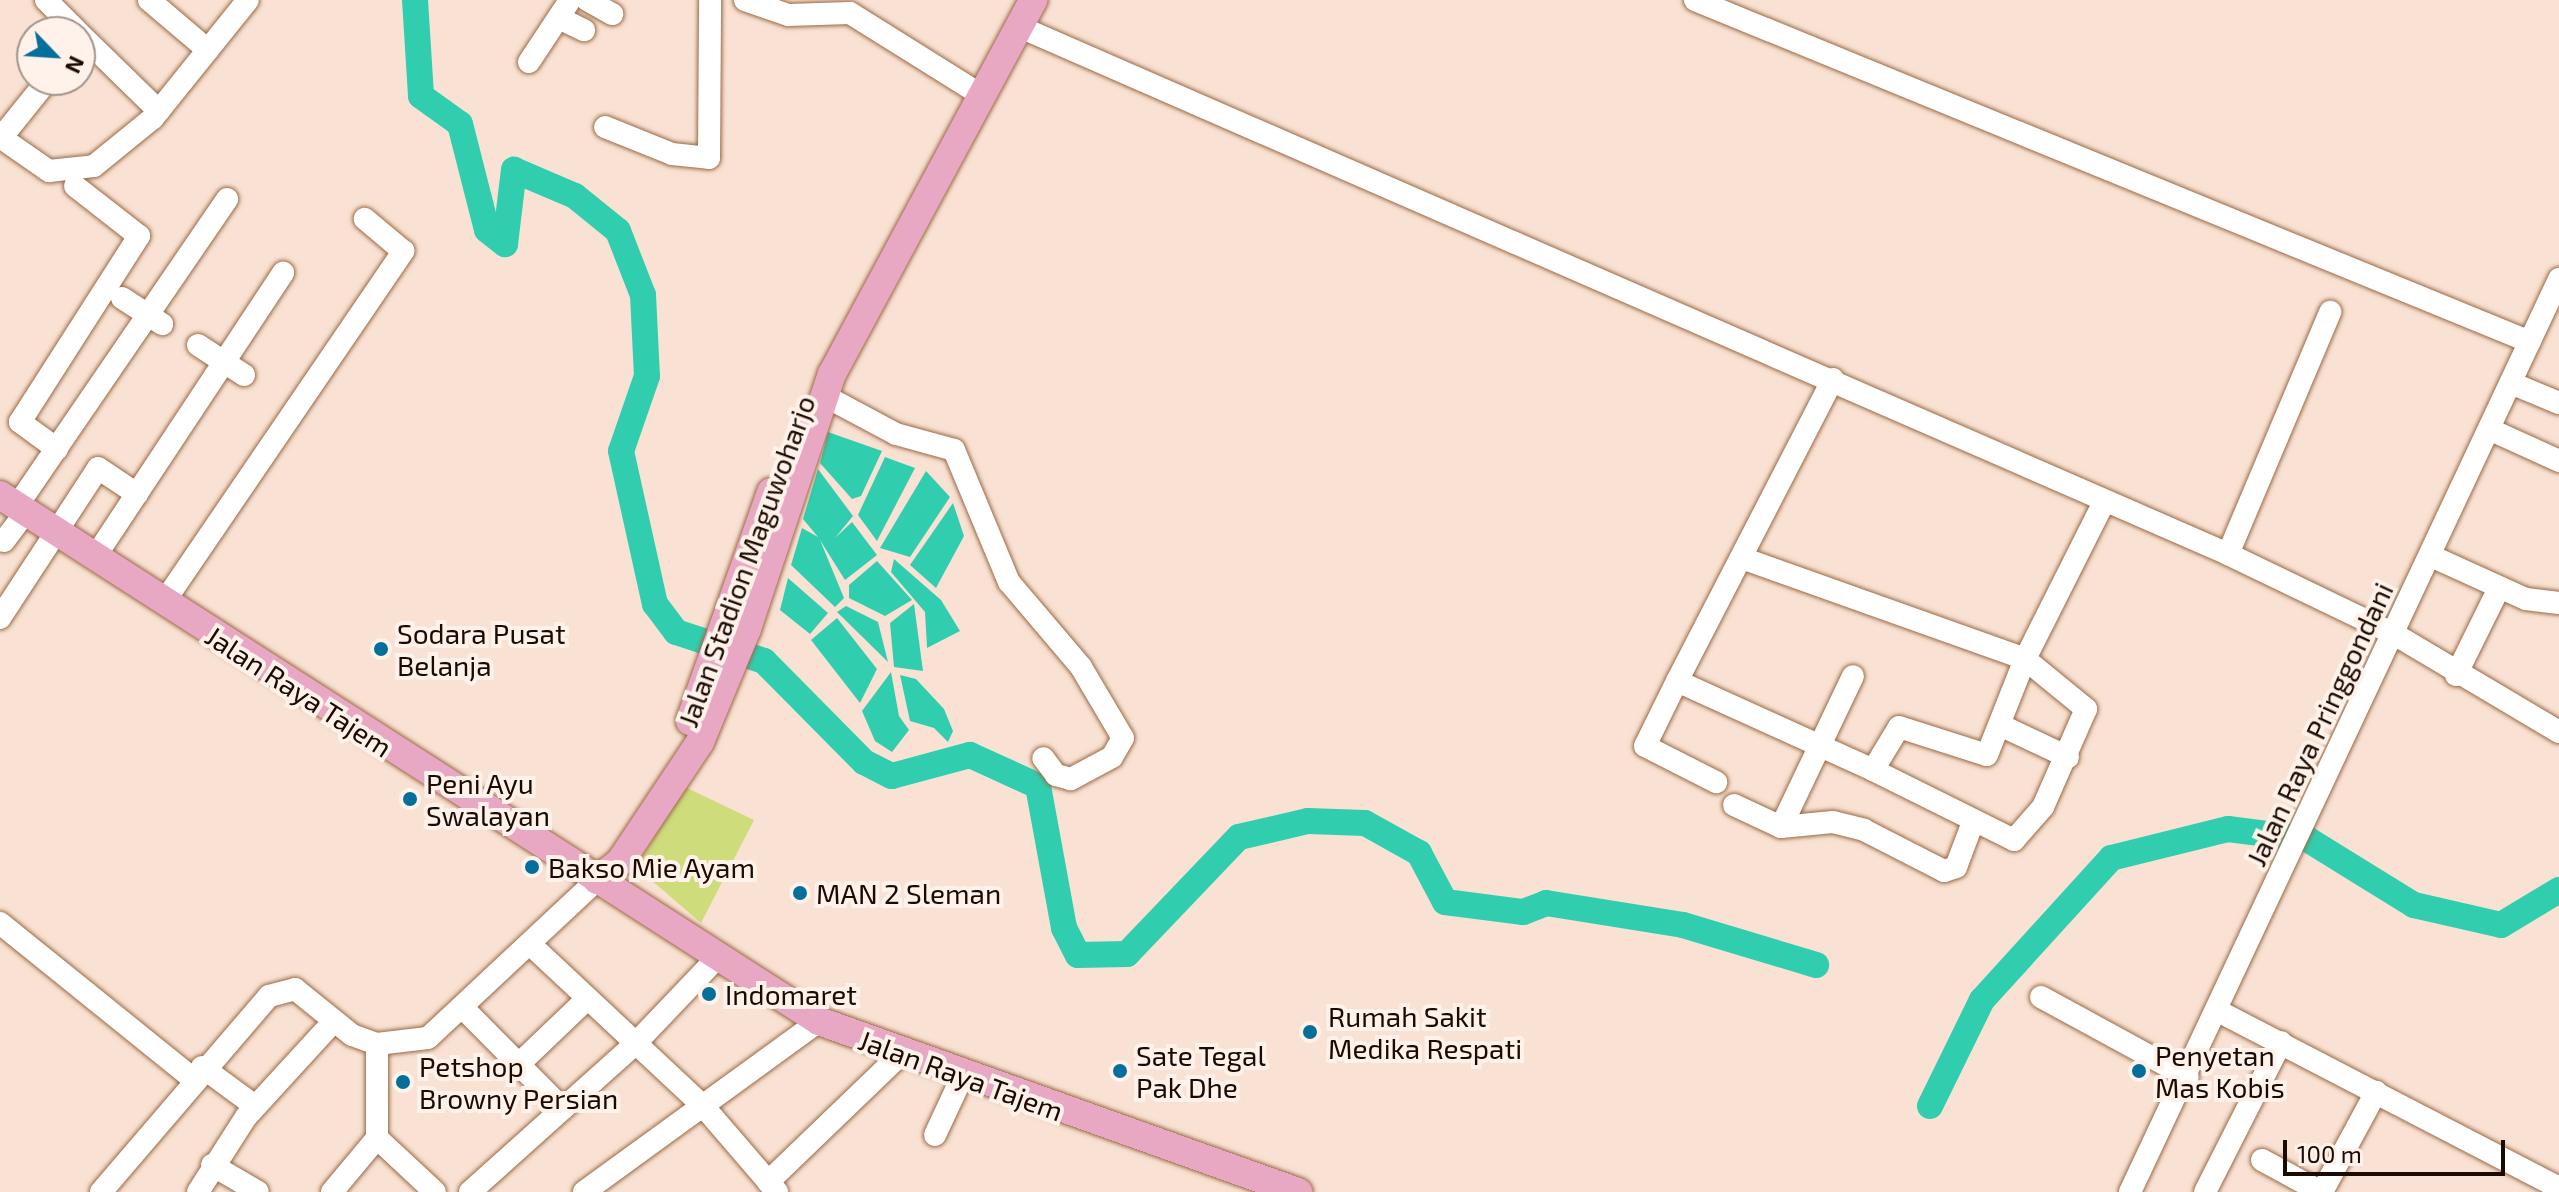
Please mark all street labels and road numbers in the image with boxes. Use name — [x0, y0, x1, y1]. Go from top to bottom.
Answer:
street label: Jalan Stadion Maguwoharjo — [670, 391, 822, 731]
street label: Jalan Raya Pringgondani — [2238, 577, 2400, 871]
street label: Jalan Raya Tajem — [199, 618, 399, 764]
street label: Jalan Raya Tajem — [854, 1022, 1068, 1128]

